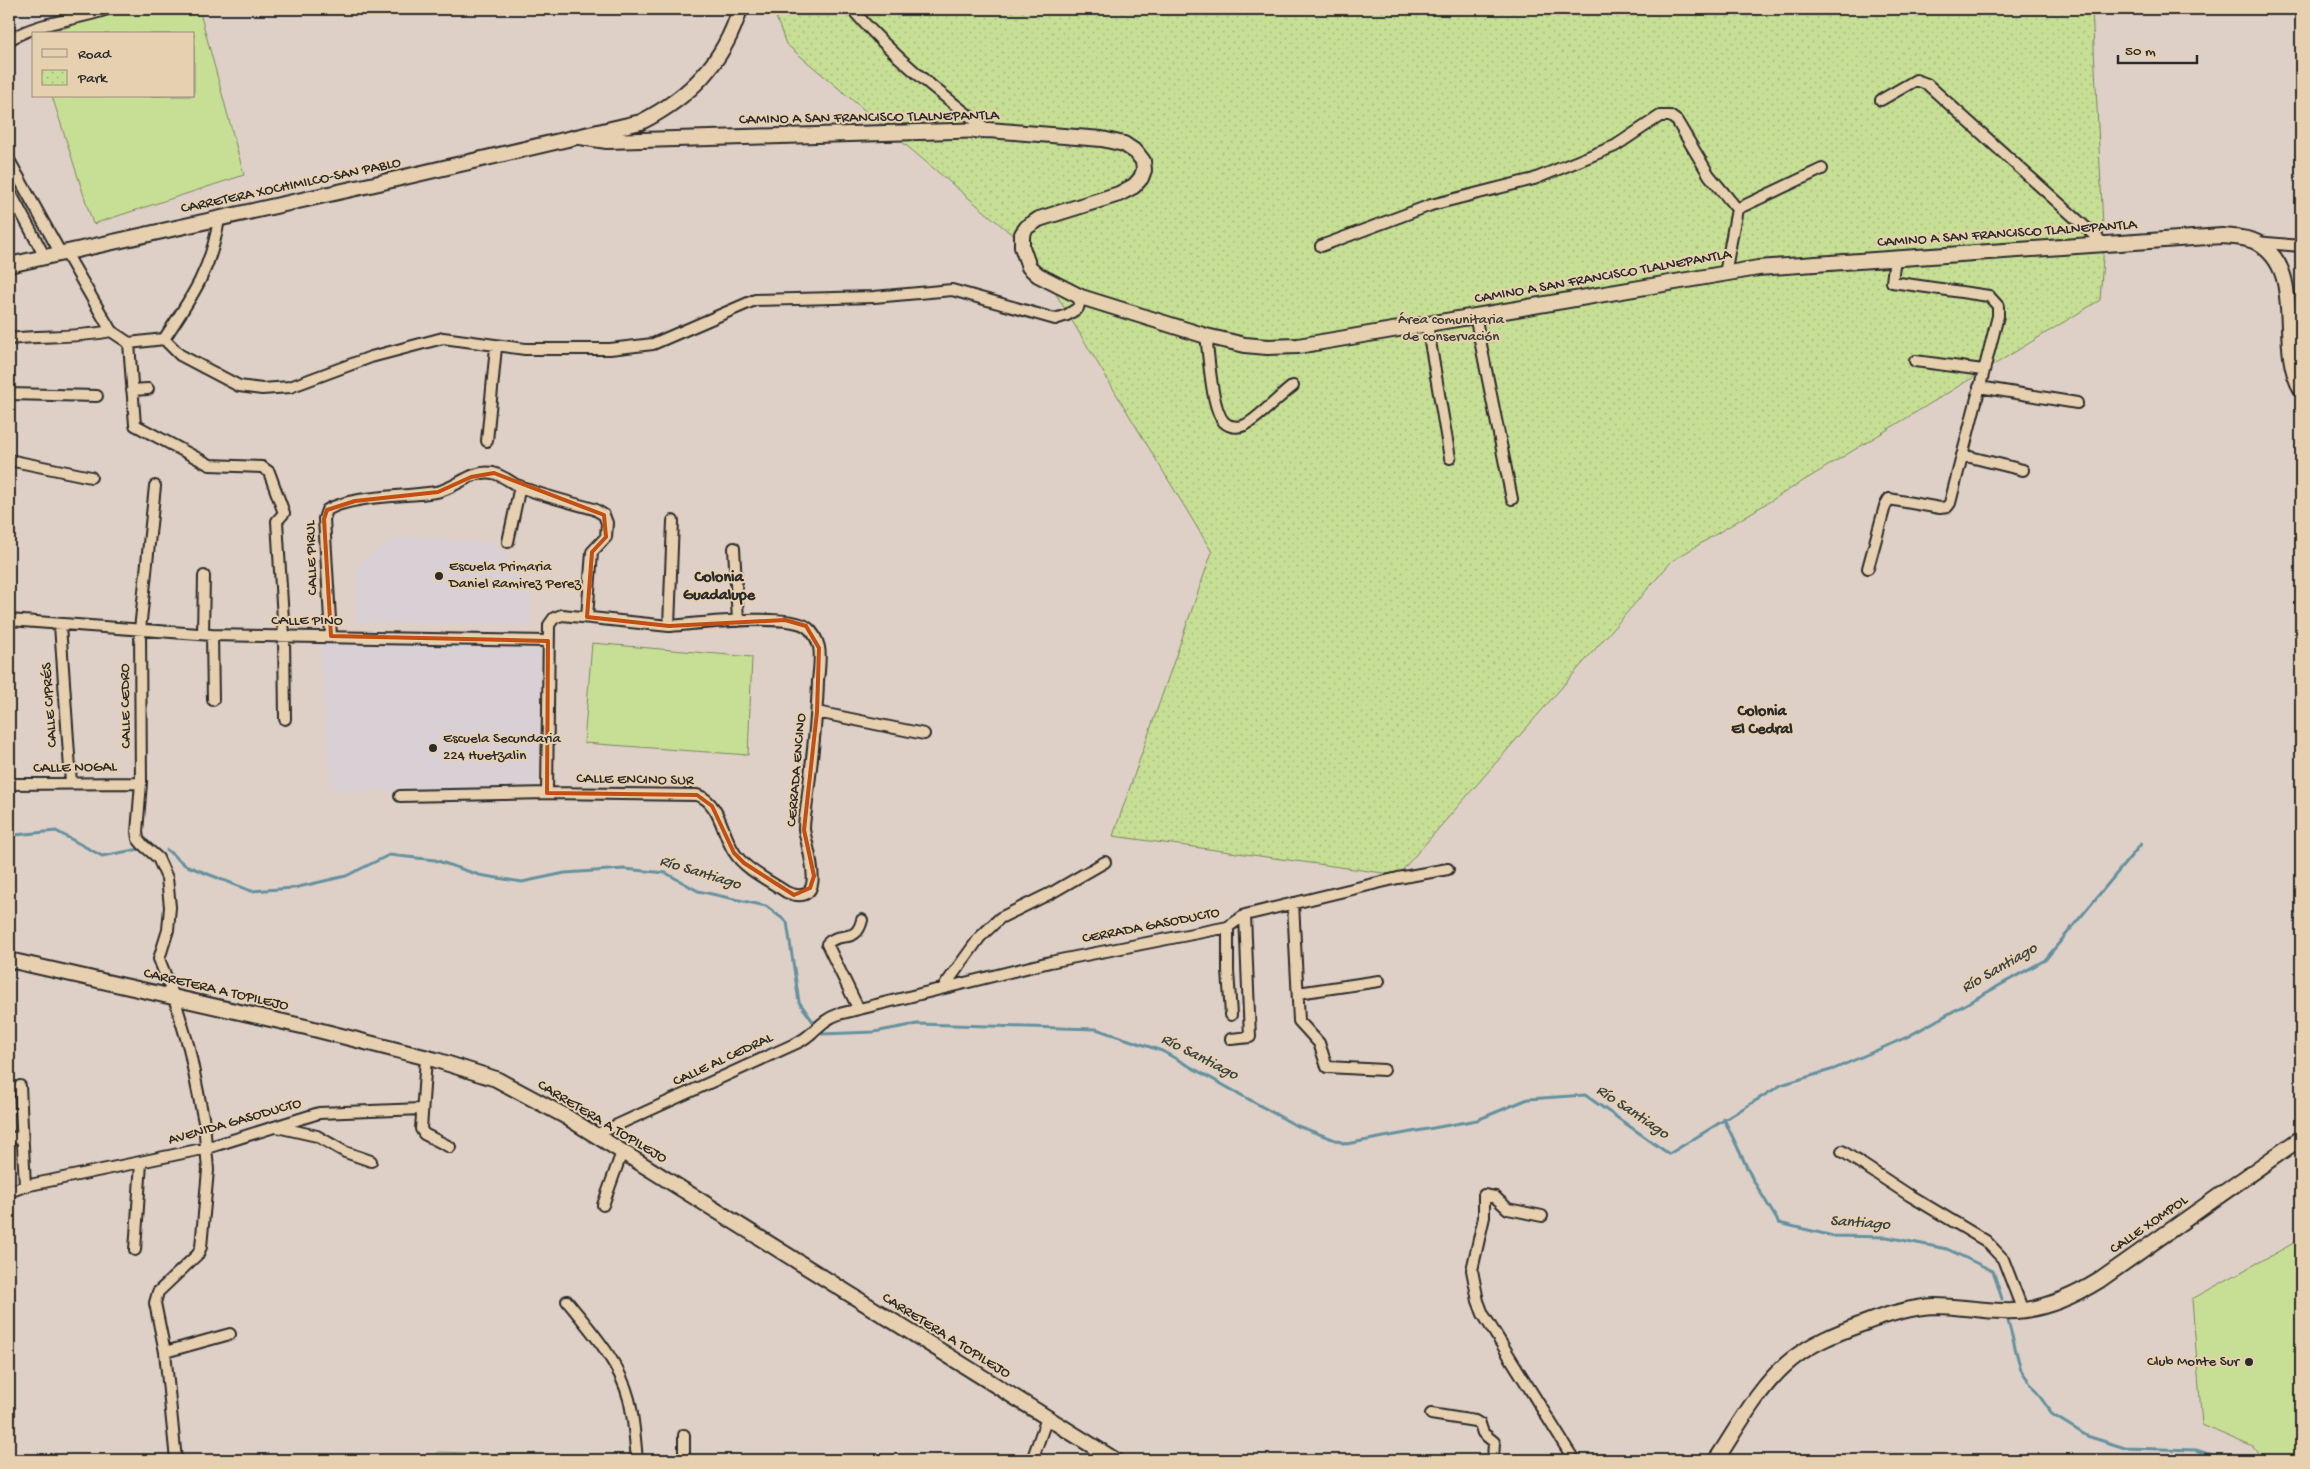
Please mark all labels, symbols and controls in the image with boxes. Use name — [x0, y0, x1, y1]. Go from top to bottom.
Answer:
legend — [32, 32, 195, 98]
scale bar — [2118, 32, 2196, 64]
text: 50 m — [2125, 43, 2156, 61]
text: Road — [78, 46, 112, 64]
text: Park — [77, 70, 108, 88]
street label: CAMINO A SAN FRANCISCO TLALNEPANTLA — [739, 107, 1000, 129]
street label: CARRETERA XOCHIMILCO-SAN PABLO — [179, 154, 403, 218]
street label: CAMINO A SAN FRANCISCO TLALNEPANTLA — [1877, 216, 2139, 252]
street label: CAMINO A SAN FRANCISCO TLALNEPANTLA — [1473, 245, 1734, 308]
park label: Área comunitaria de conservación — [1398, 311, 1505, 346]
street label: CALLE PIRUL — [302, 520, 322, 596]
place label: Escuela Primaria Daniel Ramirez Perez — [448, 558, 581, 593]
district label: Colonia Guadalupe — [683, 569, 756, 606]
marker: Escuela Primaria Daniel Ramirez Perez — [433, 570, 445, 582]
street label: CALLE PINO — [271, 612, 343, 630]
street label: CALLE CIPRÉS — [38, 662, 62, 748]
street label: CALLE CEDRO — [116, 663, 136, 749]
district label: Colonia El Cedral — [1731, 703, 1793, 740]
street label: CERRADA ENCINO — [783, 712, 811, 828]
place label: Escuela Secundaria 224 Huetzalin — [443, 730, 562, 765]
marker: Escuela Secundaria 224 Huetzalin — [427, 742, 439, 754]
street label: CALLE NOGAL — [33, 758, 117, 778]
street label: CALLE ENCINO SUR — [576, 770, 695, 790]
water label: Río Santiago — [657, 853, 744, 896]
street label: CERRADA GASODUCTO — [1081, 904, 1221, 948]
water label: Río Santiago — [1959, 939, 2042, 998]
street label: CARRETERA A TOPILEJO — [142, 965, 290, 1015]
street label: CALLE AL CEDRAL — [670, 1029, 776, 1091]
water label: Río Santiago — [1157, 1030, 1241, 1086]
street label: CARRETERA A TOPILEJO — [534, 1076, 670, 1168]
water label: Río Santiago — [1592, 1082, 1673, 1145]
street label: AVENIDA GASODUCTO — [166, 1094, 304, 1150]
street label: CALLE XOMPOL — [2107, 1191, 2192, 1258]
water label: Santiago — [1829, 1212, 1891, 1236]
street label: CARRETERA A TOPILEJO — [878, 1289, 1014, 1383]
place label: Club Monte Sur — [2147, 1353, 2241, 1371]
marker: Club Monte Sur — [2243, 1356, 2255, 1368]

